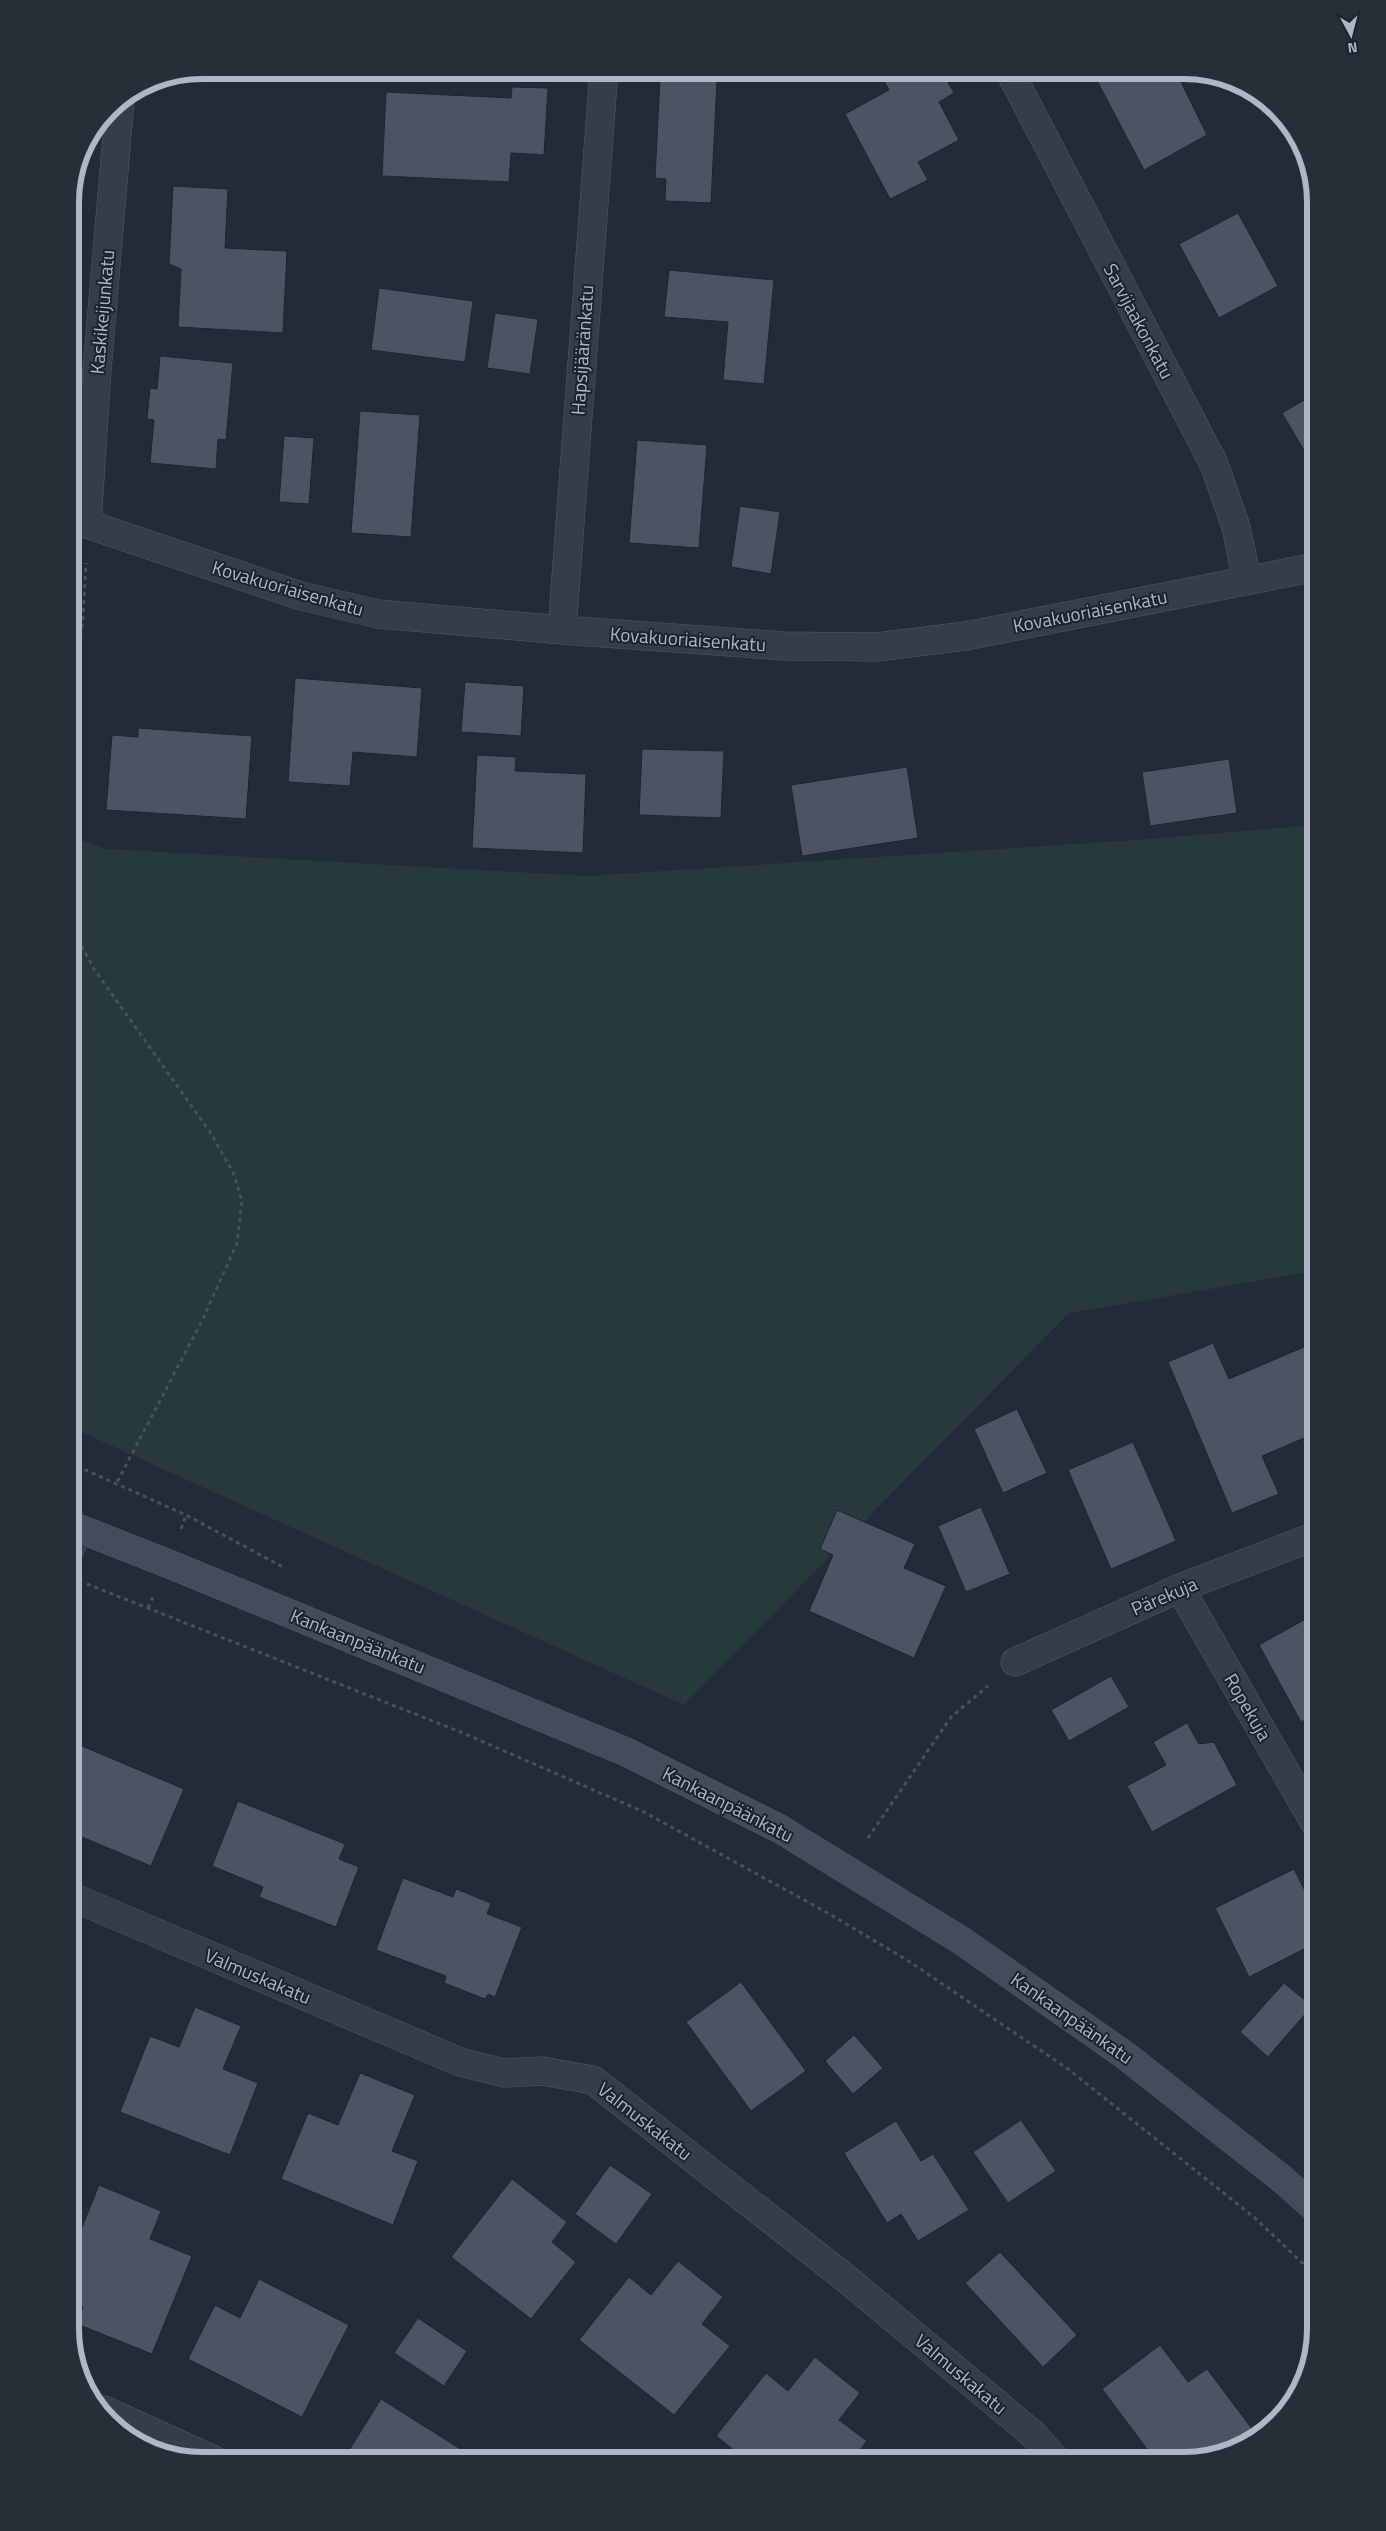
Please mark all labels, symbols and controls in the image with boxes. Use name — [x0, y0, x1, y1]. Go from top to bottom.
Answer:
north arrow — [1326, 10, 1376, 60]
text: N — [1347, 37, 1359, 59]
street label: Kaskikeijunkatu — [82, 249, 121, 375]
street label: Sarvijaakonkatu — [1097, 258, 1182, 384]
street label: Hapsijääränkatu — [562, 284, 601, 416]
street label: Kovakuoriaisenkatu — [209, 552, 367, 623]
street label: Kovakuoriaisenkatu — [1010, 581, 1169, 640]
street label: Kovakuoriaisenkatu — [609, 619, 767, 658]
street label: Pärekuja — [1126, 1568, 1202, 1622]
street label: Kankaanpäänkatu — [286, 1600, 430, 1681]
street label: Ropekuja — [1217, 1667, 1280, 1746]
street label: Kankaanpäänkatu — [658, 1758, 799, 1849]
street label: Valmuskakatu — [200, 1940, 316, 2011]
street label: Kankaanpäänkatu — [1005, 1965, 1139, 2071]
street label: Valmuskakatu — [592, 2074, 699, 2167]
street label: Valmuskakatu — [909, 2326, 1014, 2421]

